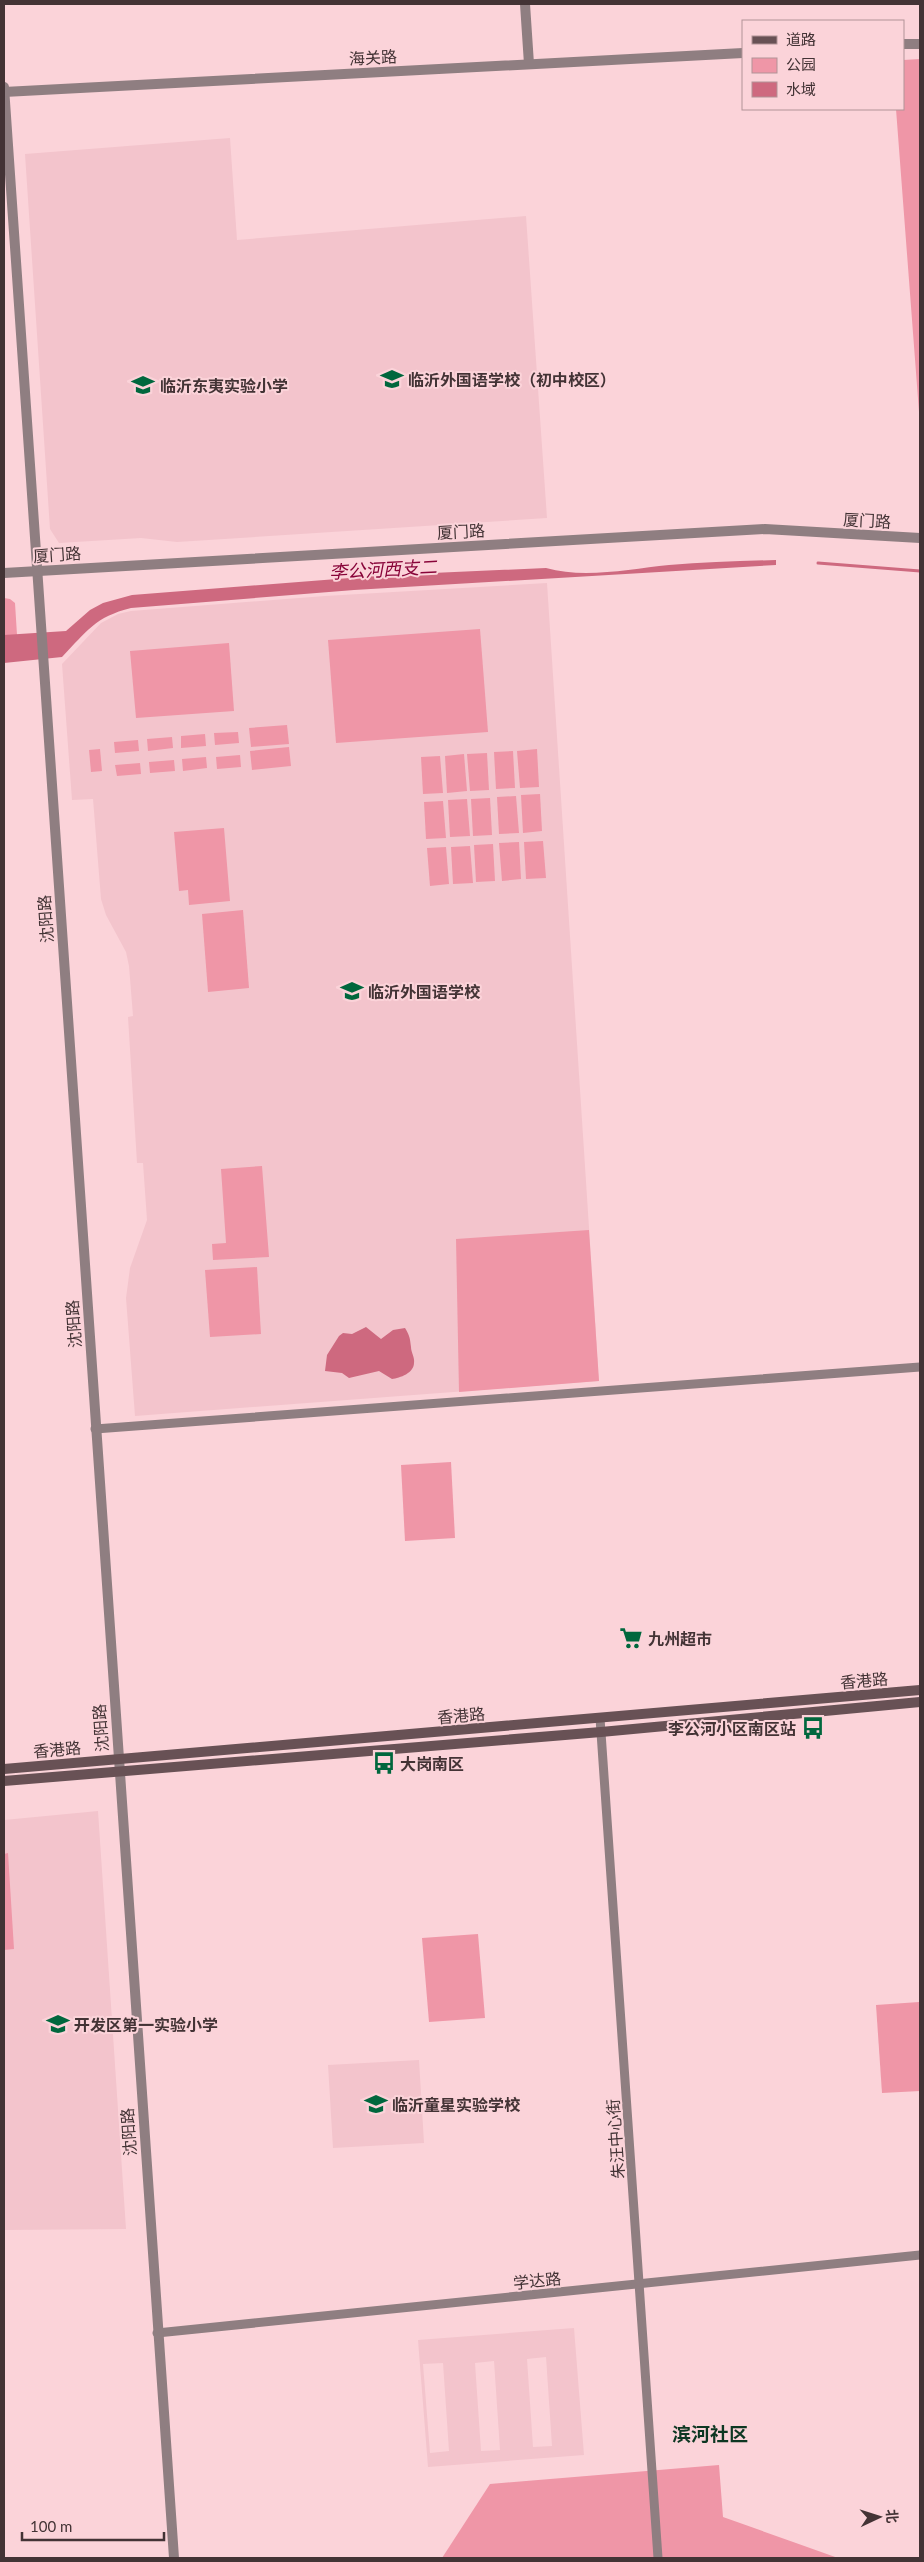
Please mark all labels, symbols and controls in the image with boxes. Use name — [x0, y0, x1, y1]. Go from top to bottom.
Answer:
legend — [742, 20, 904, 110]
text: 道路 — [786, 30, 816, 48]
street label: 海关路 — [349, 46, 397, 68]
text: 公园 — [786, 55, 816, 73]
text: 水域 — [786, 80, 816, 98]
school or university icon: 临沂外国语学校（初中校区） — [379, 366, 405, 392]
place label: 临沂外国语学校（初中校区） — [408, 370, 616, 389]
school or university icon: 临沂东夷实验小学 — [130, 372, 156, 398]
place label: 临沂东夷实验小学 — [160, 376, 288, 395]
street label: 厦门路 — [843, 509, 891, 531]
street label: 厦门路 — [437, 520, 485, 542]
street label: 厦门路 — [32, 543, 82, 565]
water label: 李公河西支二 — [328, 555, 438, 583]
street label: 沈阳路 — [34, 894, 56, 944]
school or university icon: 临沂外国语学校 — [339, 978, 365, 1004]
place label: 临沂外国语学校 — [368, 982, 481, 1001]
street label: 沈阳路 — [62, 1299, 84, 1349]
supermarket icon: 九州超市 — [618, 1625, 644, 1651]
place label: 九州超市 — [648, 1629, 712, 1648]
street label: 香港路 — [839, 1668, 889, 1692]
street label: 沈阳路 — [89, 1703, 111, 1753]
street label: 香港路 — [436, 1703, 486, 1727]
bus stop icon: 李公河小区南区站 — [800, 1715, 826, 1741]
place label: 李公河小区南区站 — [668, 1719, 796, 1738]
street label: 香港路 — [32, 1737, 82, 1761]
bus stop icon: 大岗南区 — [371, 1750, 397, 1776]
place label: 大岗南区 — [400, 1754, 464, 1773]
school or university icon: 开发区第一实验小学 — [45, 2011, 71, 2037]
place label: 开发区第一实验小学 — [74, 2015, 218, 2034]
school or university icon: 临沂童星实验学校 — [363, 2091, 389, 2117]
place label: 临沂童星实验学校 — [392, 2095, 521, 2114]
street label: 朱汪中心街 — [603, 2098, 627, 2180]
street label: 沈阳路 — [117, 2107, 139, 2157]
street label: 学达路 — [512, 2268, 562, 2292]
district label: 滨河社区 — [672, 2422, 748, 2445]
north arrow — [854, 2492, 904, 2542]
text: 北 — [883, 2508, 901, 2524]
scale bar — [22, 2510, 165, 2542]
text: 100 m — [30, 2517, 72, 2535]

